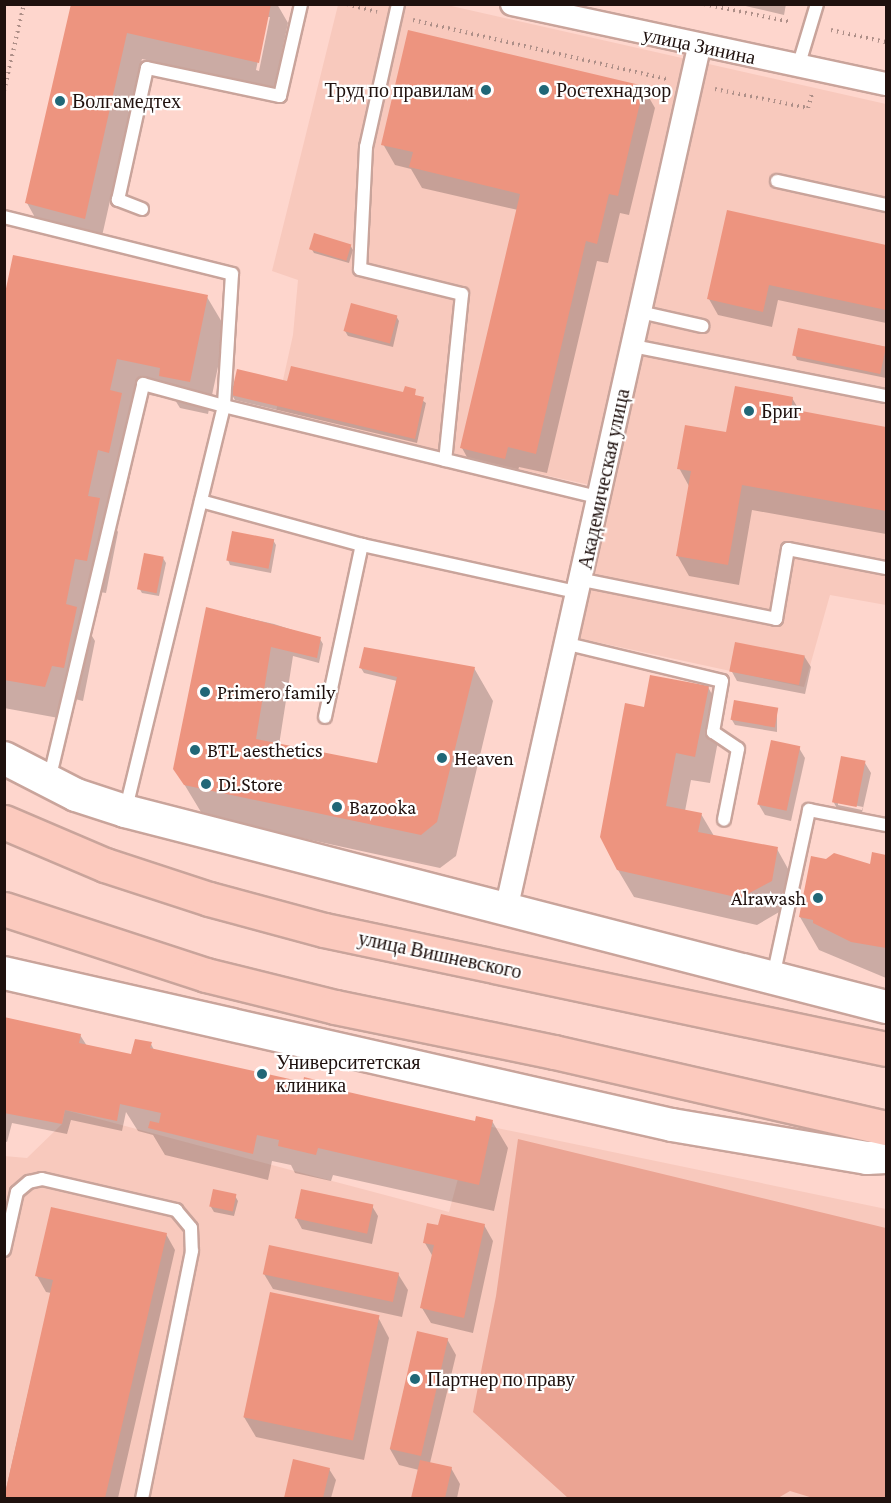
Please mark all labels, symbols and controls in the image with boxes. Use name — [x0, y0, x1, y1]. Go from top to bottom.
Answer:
street label: улица Зинина — [640, 22, 758, 70]
place label: Труд по правилам — [324, 78, 474, 102]
place label: Ростехнадзор — [556, 78, 671, 102]
marker: Труд по правилам — [479, 83, 493, 97]
marker: Ростехнадзор — [537, 83, 551, 97]
place label: Волгамедтех — [72, 89, 181, 113]
marker: Волгамедтех — [53, 94, 67, 108]
street label: Академическая улица — [573, 386, 635, 572]
place label: Бриг — [761, 399, 801, 423]
marker: Бриг — [742, 404, 756, 418]
place label: Primero family — [217, 680, 336, 704]
marker: Primero family — [198, 685, 212, 699]
place label: BTL aesthetics — [207, 738, 323, 762]
marker: BTL aesthetics — [188, 743, 202, 757]
place label: Heaven — [454, 746, 514, 770]
marker: Heaven — [435, 751, 449, 765]
place label: Di.Store — [218, 772, 283, 796]
marker: Di.Store — [199, 777, 213, 791]
place label: Bazooka — [349, 795, 416, 819]
marker: Bazooka — [330, 800, 344, 814]
place label: Alrawash — [731, 886, 806, 910]
marker: Alrawash — [811, 891, 825, 905]
street label: улица Вишневского — [356, 926, 524, 984]
place label: Университетская клиника — [276, 1050, 421, 1097]
marker: Университетская клиника — [253, 1065, 271, 1083]
place label: Партнер по праву — [427, 1367, 575, 1391]
marker: Партнер по праву — [408, 1372, 422, 1386]

